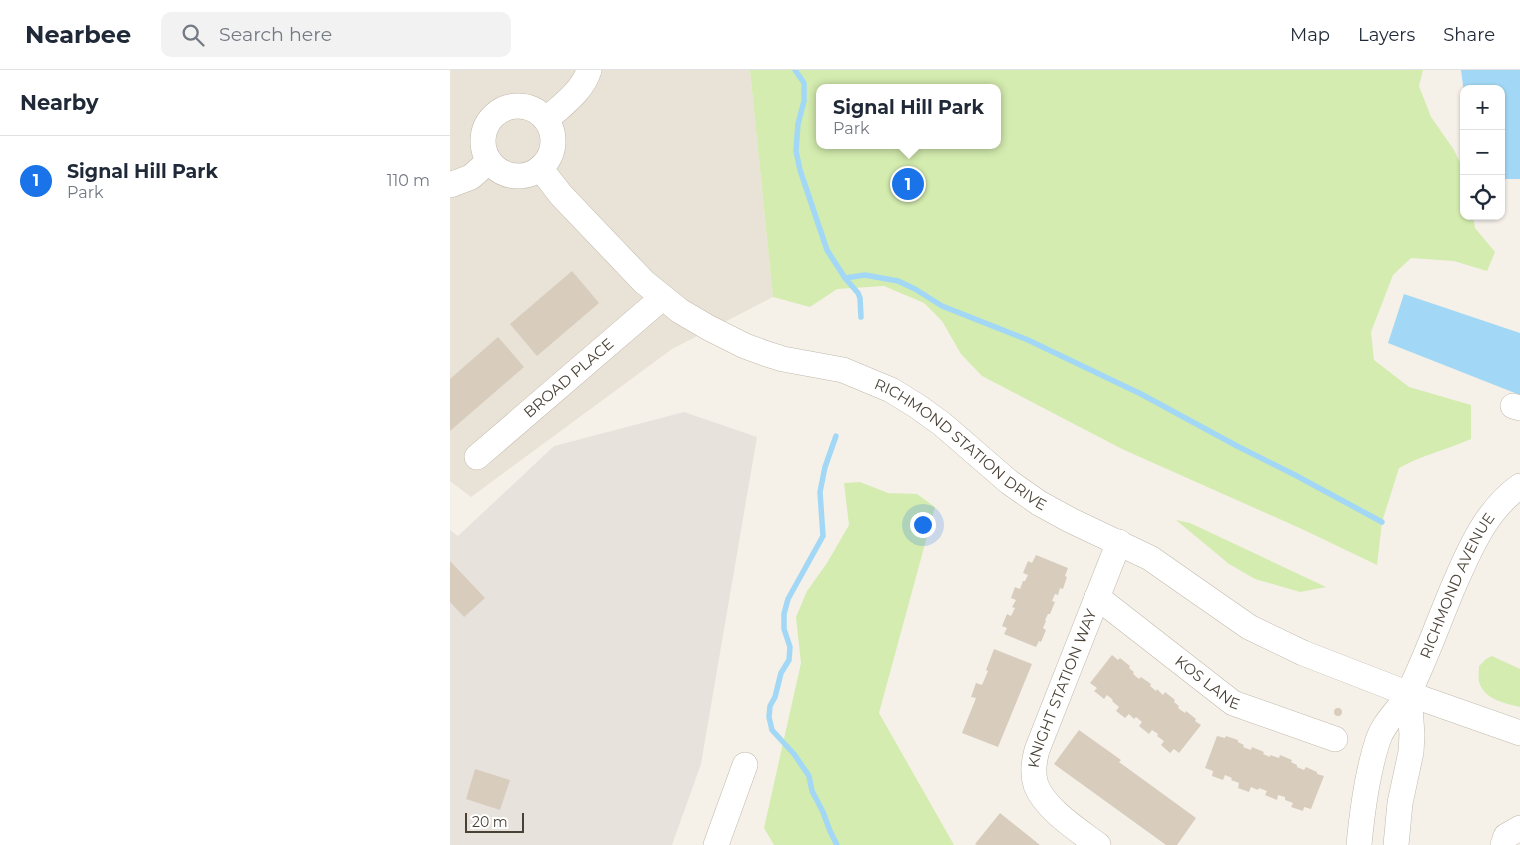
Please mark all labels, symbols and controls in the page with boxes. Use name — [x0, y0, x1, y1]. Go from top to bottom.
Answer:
search box — [161, 12, 511, 57]
text: Nearbee — [25, 20, 131, 49]
icon: search — [179, 21, 207, 49]
text: Search here — [219, 23, 332, 46]
text: Map — [1290, 24, 1330, 46]
text: Layers — [1358, 24, 1415, 46]
text: Share — [1443, 24, 1495, 46]
popup — [816, 84, 1001, 149]
map controls — [1460, 85, 1505, 220]
button: + — [1460, 85, 1505, 130]
text: Nearby — [20, 90, 99, 115]
text: Signal Hill Park — [833, 96, 984, 119]
text: Park — [833, 119, 870, 138]
button: − — [1460, 130, 1505, 175]
text: Signal Hill Park — [67, 160, 218, 183]
pin: 1 — [892, 165, 924, 203]
text: 1 — [33, 171, 39, 190]
text: 110 m — [387, 171, 430, 190]
button: locate — [1460, 175, 1505, 220]
text: Park — [67, 183, 104, 202]
street label: BROAD PLACE — [520, 334, 617, 422]
street label: RICHMOND STATION DRIVE — [872, 374, 1050, 514]
street label: RICHMOND AVENUE — [1415, 509, 1498, 661]
your location — [910, 512, 936, 538]
street label: KNIGHT STATION WAY — [1024, 606, 1101, 769]
street label: KOS LANE — [1171, 651, 1242, 714]
scale bar — [465, 810, 524, 833]
text: 20 m — [472, 813, 508, 831]

